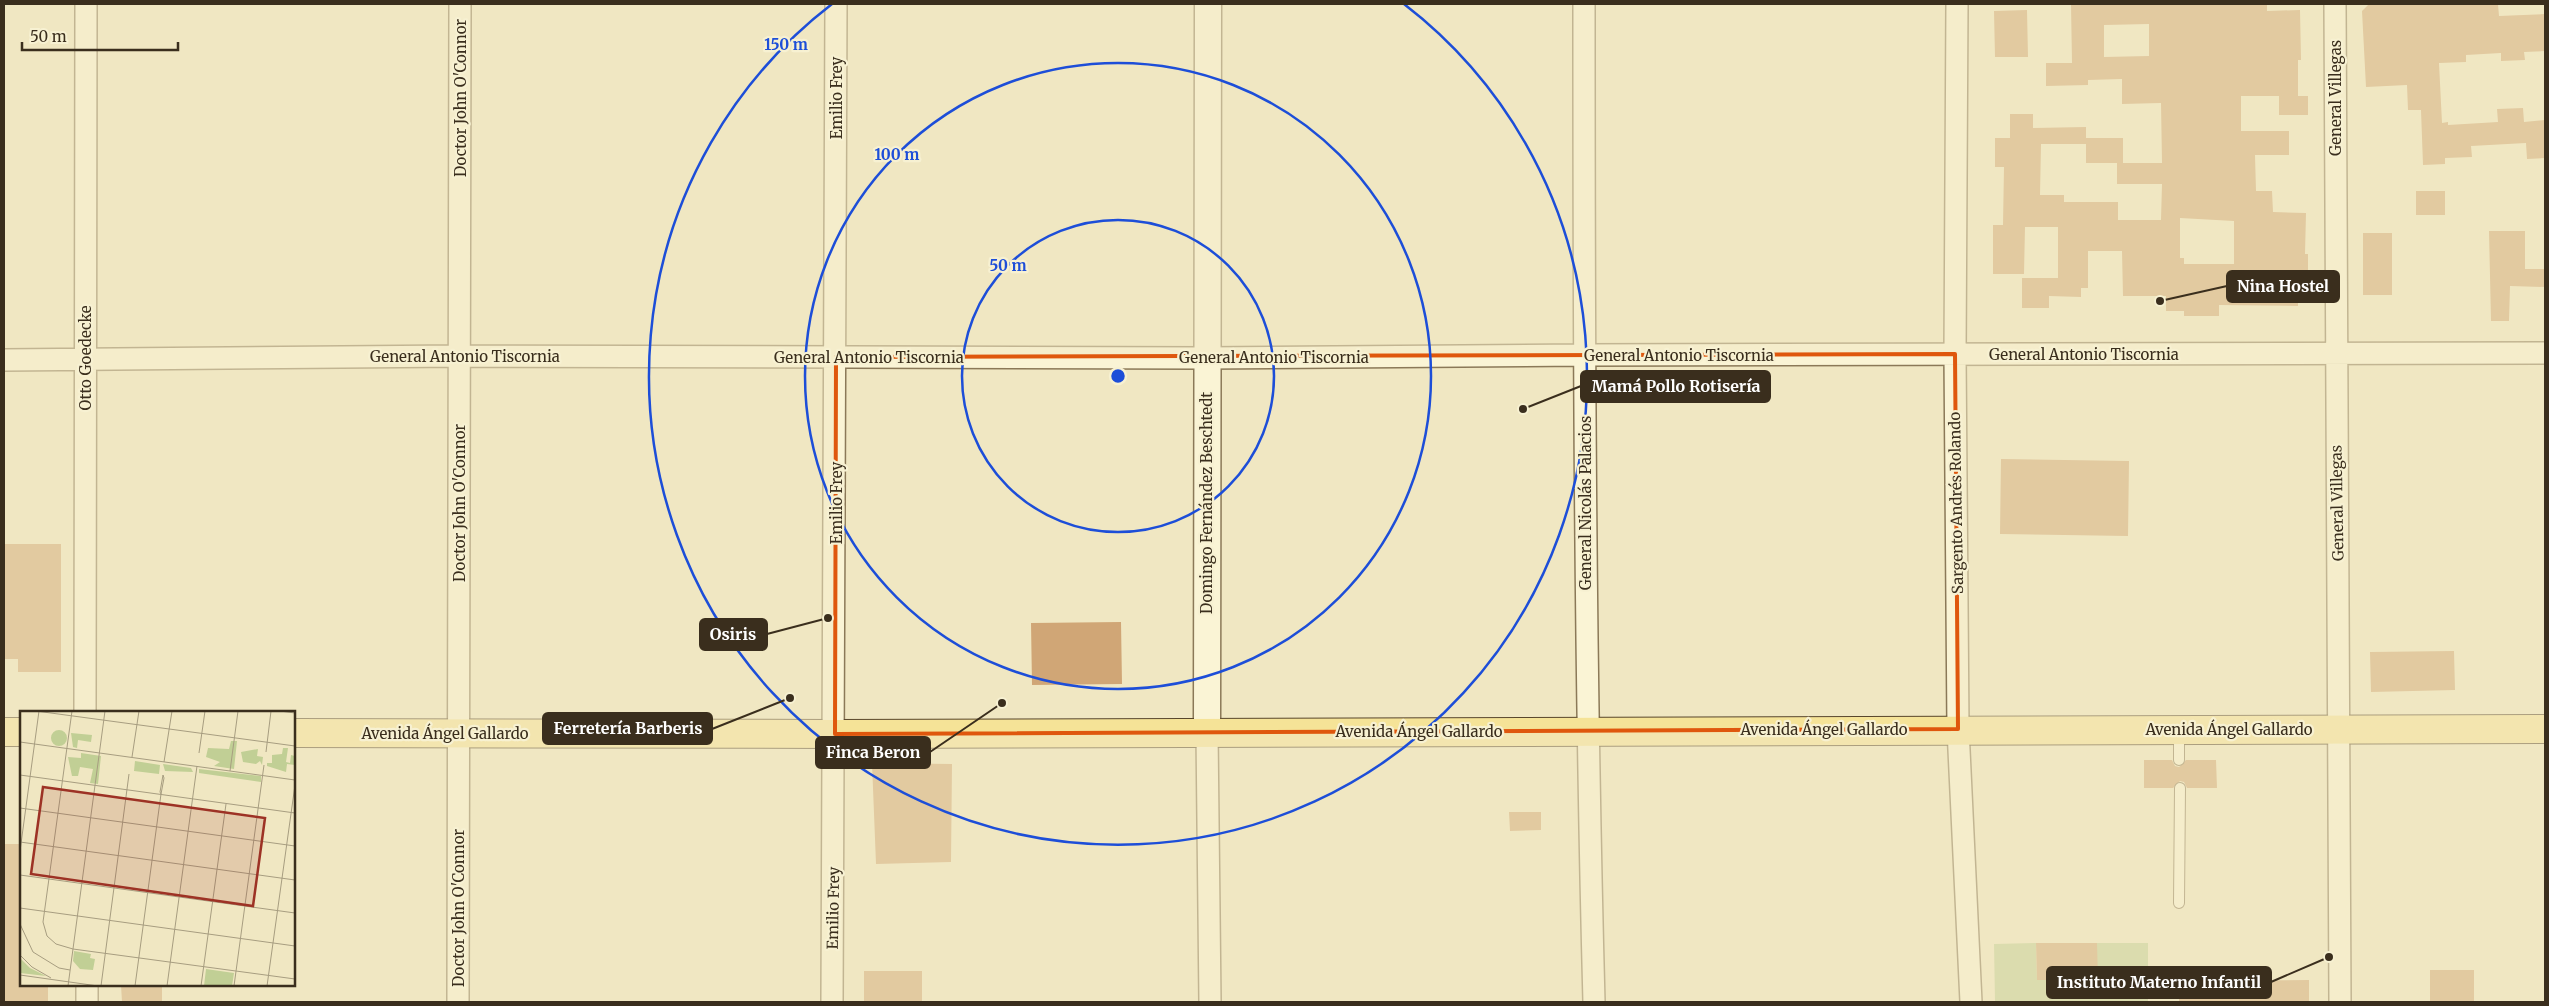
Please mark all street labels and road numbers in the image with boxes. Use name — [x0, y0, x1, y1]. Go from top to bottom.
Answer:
street label: Doctor John O'Connor — [451, 19, 470, 177]
street label: General Villegas — [2326, 40, 2345, 156]
street label: Emilio Frey — [827, 56, 846, 139]
street label: Otto Goedecke — [76, 305, 95, 410]
street label: General Antonio Tiscornia — [1989, 345, 2179, 364]
street label: General Antonio Tiscornia — [1584, 346, 1774, 365]
street label: General Antonio Tiscornia — [370, 347, 560, 366]
street label: General Antonio Tiscornia — [774, 348, 964, 367]
street label: General Antonio Tiscornia — [1179, 348, 1369, 367]
street label: Domingo Fernández Beschtedt — [1197, 392, 1216, 614]
street label: Sargento Andrés Rolando — [1945, 411, 1967, 594]
street label: General Nicolás Palacios — [1576, 416, 1595, 590]
street label: Doctor John O'Connor — [450, 424, 469, 582]
street label: General Villegas — [2326, 445, 2348, 561]
street label: Emilio Frey — [827, 461, 846, 544]
street label: Avenida Ángel Gallardo — [1739, 719, 1908, 739]
street label: Avenida Ángel Gallardo — [2144, 719, 2313, 739]
street label: Avenida Ángel Gallardo — [1334, 721, 1503, 741]
street label: Avenida Ángel Gallardo — [360, 723, 529, 743]
street label: Doctor John O'Connor — [449, 829, 468, 987]
street label: Emilio Frey — [823, 866, 843, 949]

